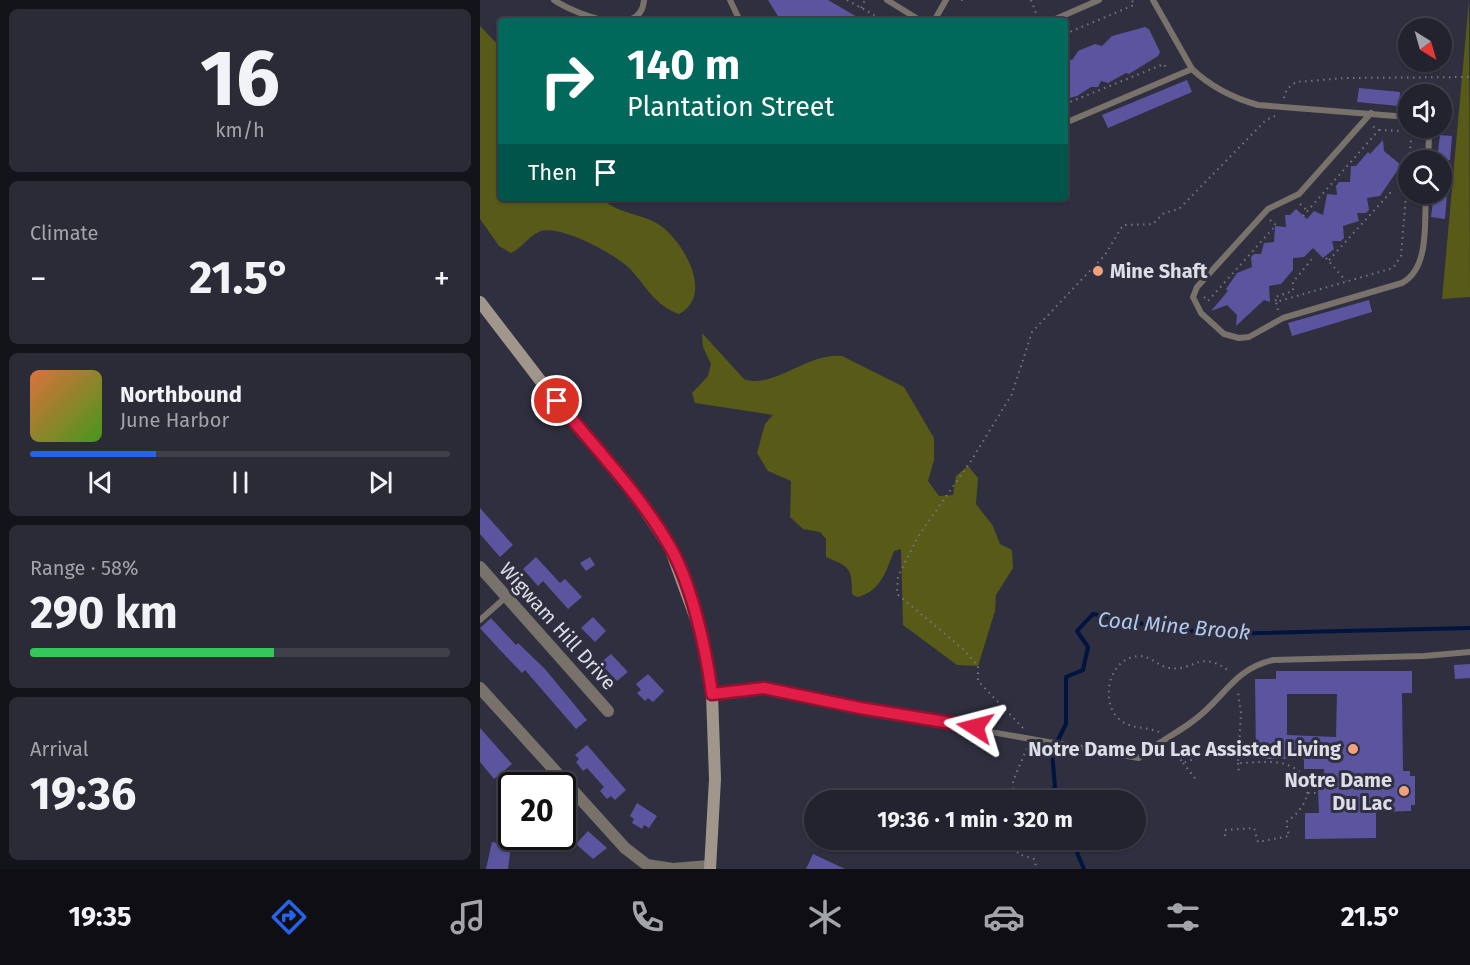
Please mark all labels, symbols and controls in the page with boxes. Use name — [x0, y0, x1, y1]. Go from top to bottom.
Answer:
north arrow — [1398, 18, 1452, 72]
map controls — [1398, 18, 1452, 204]
text: 16 — [200, 32, 280, 126]
text: 140 m — [627, 40, 740, 90]
icon: right — [528, 42, 606, 120]
button: sound — [1398, 84, 1452, 138]
text: Plantation Street — [627, 91, 834, 123]
text: km/h — [215, 118, 265, 142]
button: search — [1398, 150, 1452, 204]
icon: arrive — [589, 156, 622, 189]
text: Then — [528, 159, 577, 186]
text: Climate — [30, 221, 98, 245]
text: 21.5° — [189, 251, 291, 305]
text: − — [30, 259, 47, 299]
text: + — [434, 259, 450, 299]
place label: Mine Shaft — [1110, 259, 1208, 283]
marker: Mine Shaft — [1091, 264, 1105, 278]
pin — [531, 375, 582, 426]
text: Northbound — [120, 381, 242, 408]
icon: arrive — [540, 384, 573, 417]
text: June Harbor — [120, 408, 229, 432]
icon: previous — [84, 466, 117, 499]
icon: pause — [224, 466, 257, 499]
icon: next — [364, 466, 397, 499]
text: Range · 58% — [30, 556, 138, 580]
street label: Wigwam Hill Drive — [495, 557, 621, 695]
text: 290 km — [30, 586, 178, 640]
water label: Coal Mine Brook — [1097, 606, 1251, 646]
position arrow — [943, 695, 1007, 759]
text: Arrival — [30, 737, 89, 761]
place label: Notre Dame Du Lac Assisted Living — [1028, 737, 1342, 761]
marker: Notre Dame Du Lac Assisted Living — [1346, 742, 1360, 756]
text: 19:36 — [30, 767, 136, 821]
place label: Notre Dame Du Lac — [1284, 768, 1392, 815]
speed limit sign: 20 — [498, 772, 576, 850]
marker: Notre Dame Du Lac — [1397, 784, 1411, 798]
text: 19:36 · 1 min · 320 m — [877, 806, 1073, 833]
icon: directions — [268, 896, 310, 938]
icon: music — [447, 896, 489, 938]
icon: phone — [626, 896, 668, 938]
icon: climate — [804, 896, 846, 938]
icon: car — [983, 896, 1025, 938]
icon: filters — [1162, 896, 1204, 938]
text: 19:35 — [68, 901, 131, 933]
text: 21.5° — [1341, 901, 1402, 933]

